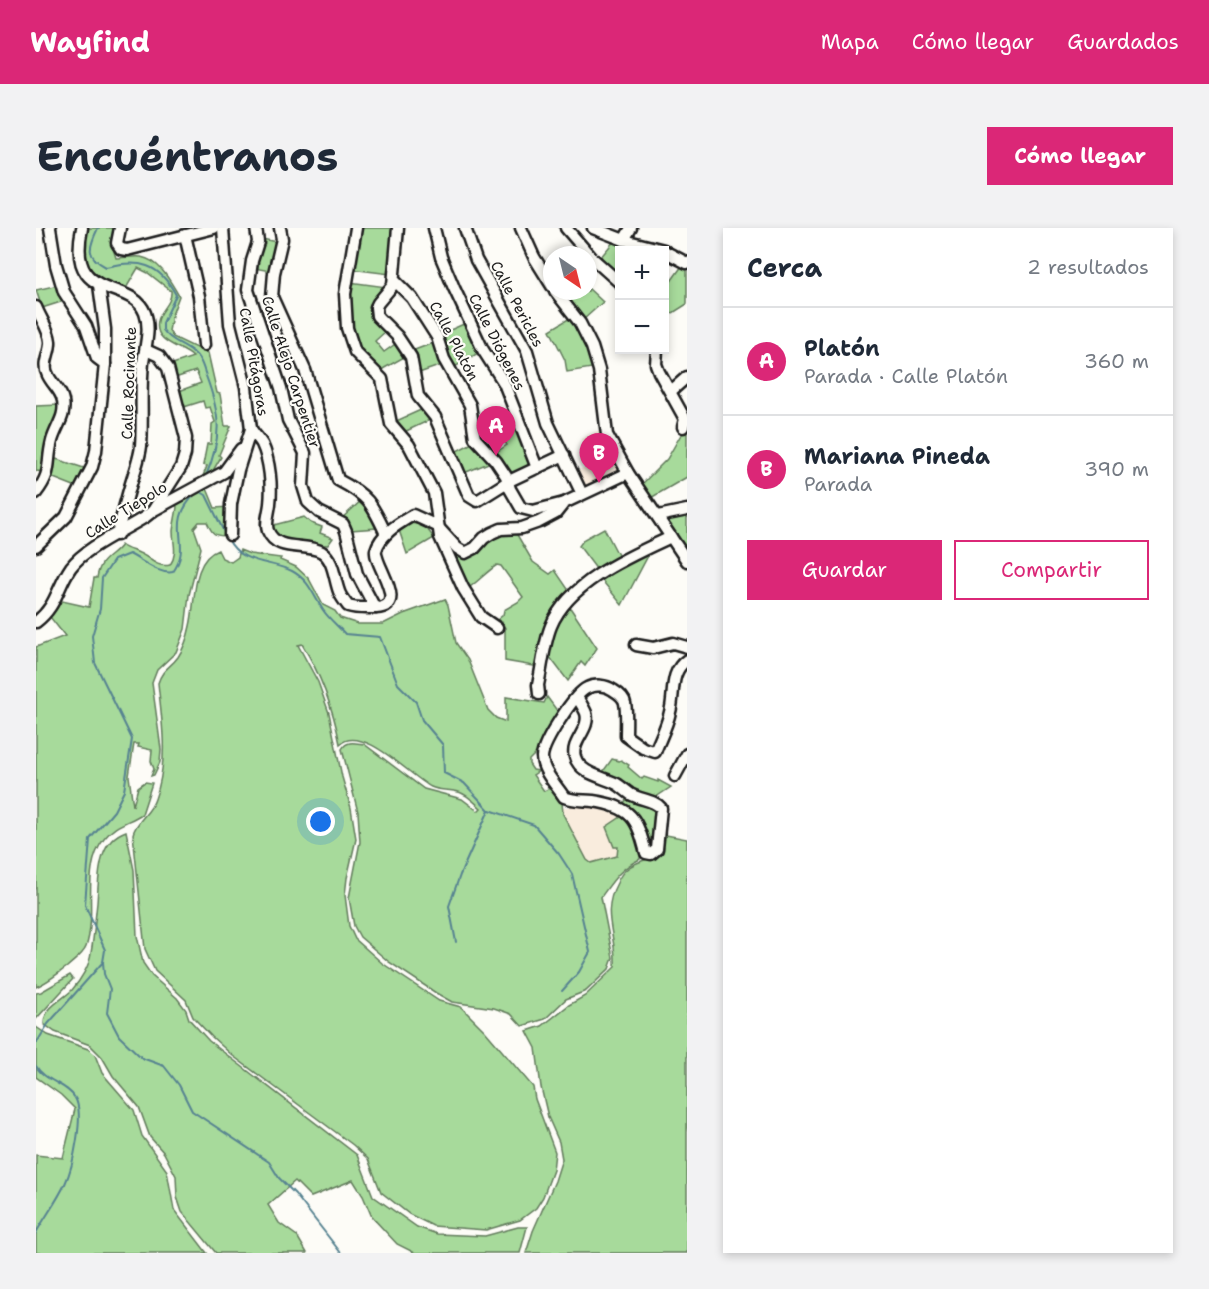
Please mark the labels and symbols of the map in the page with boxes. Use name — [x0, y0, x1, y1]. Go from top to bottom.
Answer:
north arrow — [543, 246, 597, 300]
street label: Calle Pericles — [486, 257, 548, 351]
street label: Calle Diógenes — [464, 290, 530, 394]
street label: Calle Alejo Carpentier — [257, 293, 325, 451]
street label: Calle Platón — [425, 298, 483, 384]
street label: Calle Pitágoras — [235, 306, 273, 418]
street label: Calle Rocinante — [117, 326, 141, 440]
pin: A — [476, 406, 516, 456]
pin: B — [580, 434, 618, 483]
street label: Calle Tiepolo — [81, 477, 171, 543]
your location — [306, 807, 335, 836]

